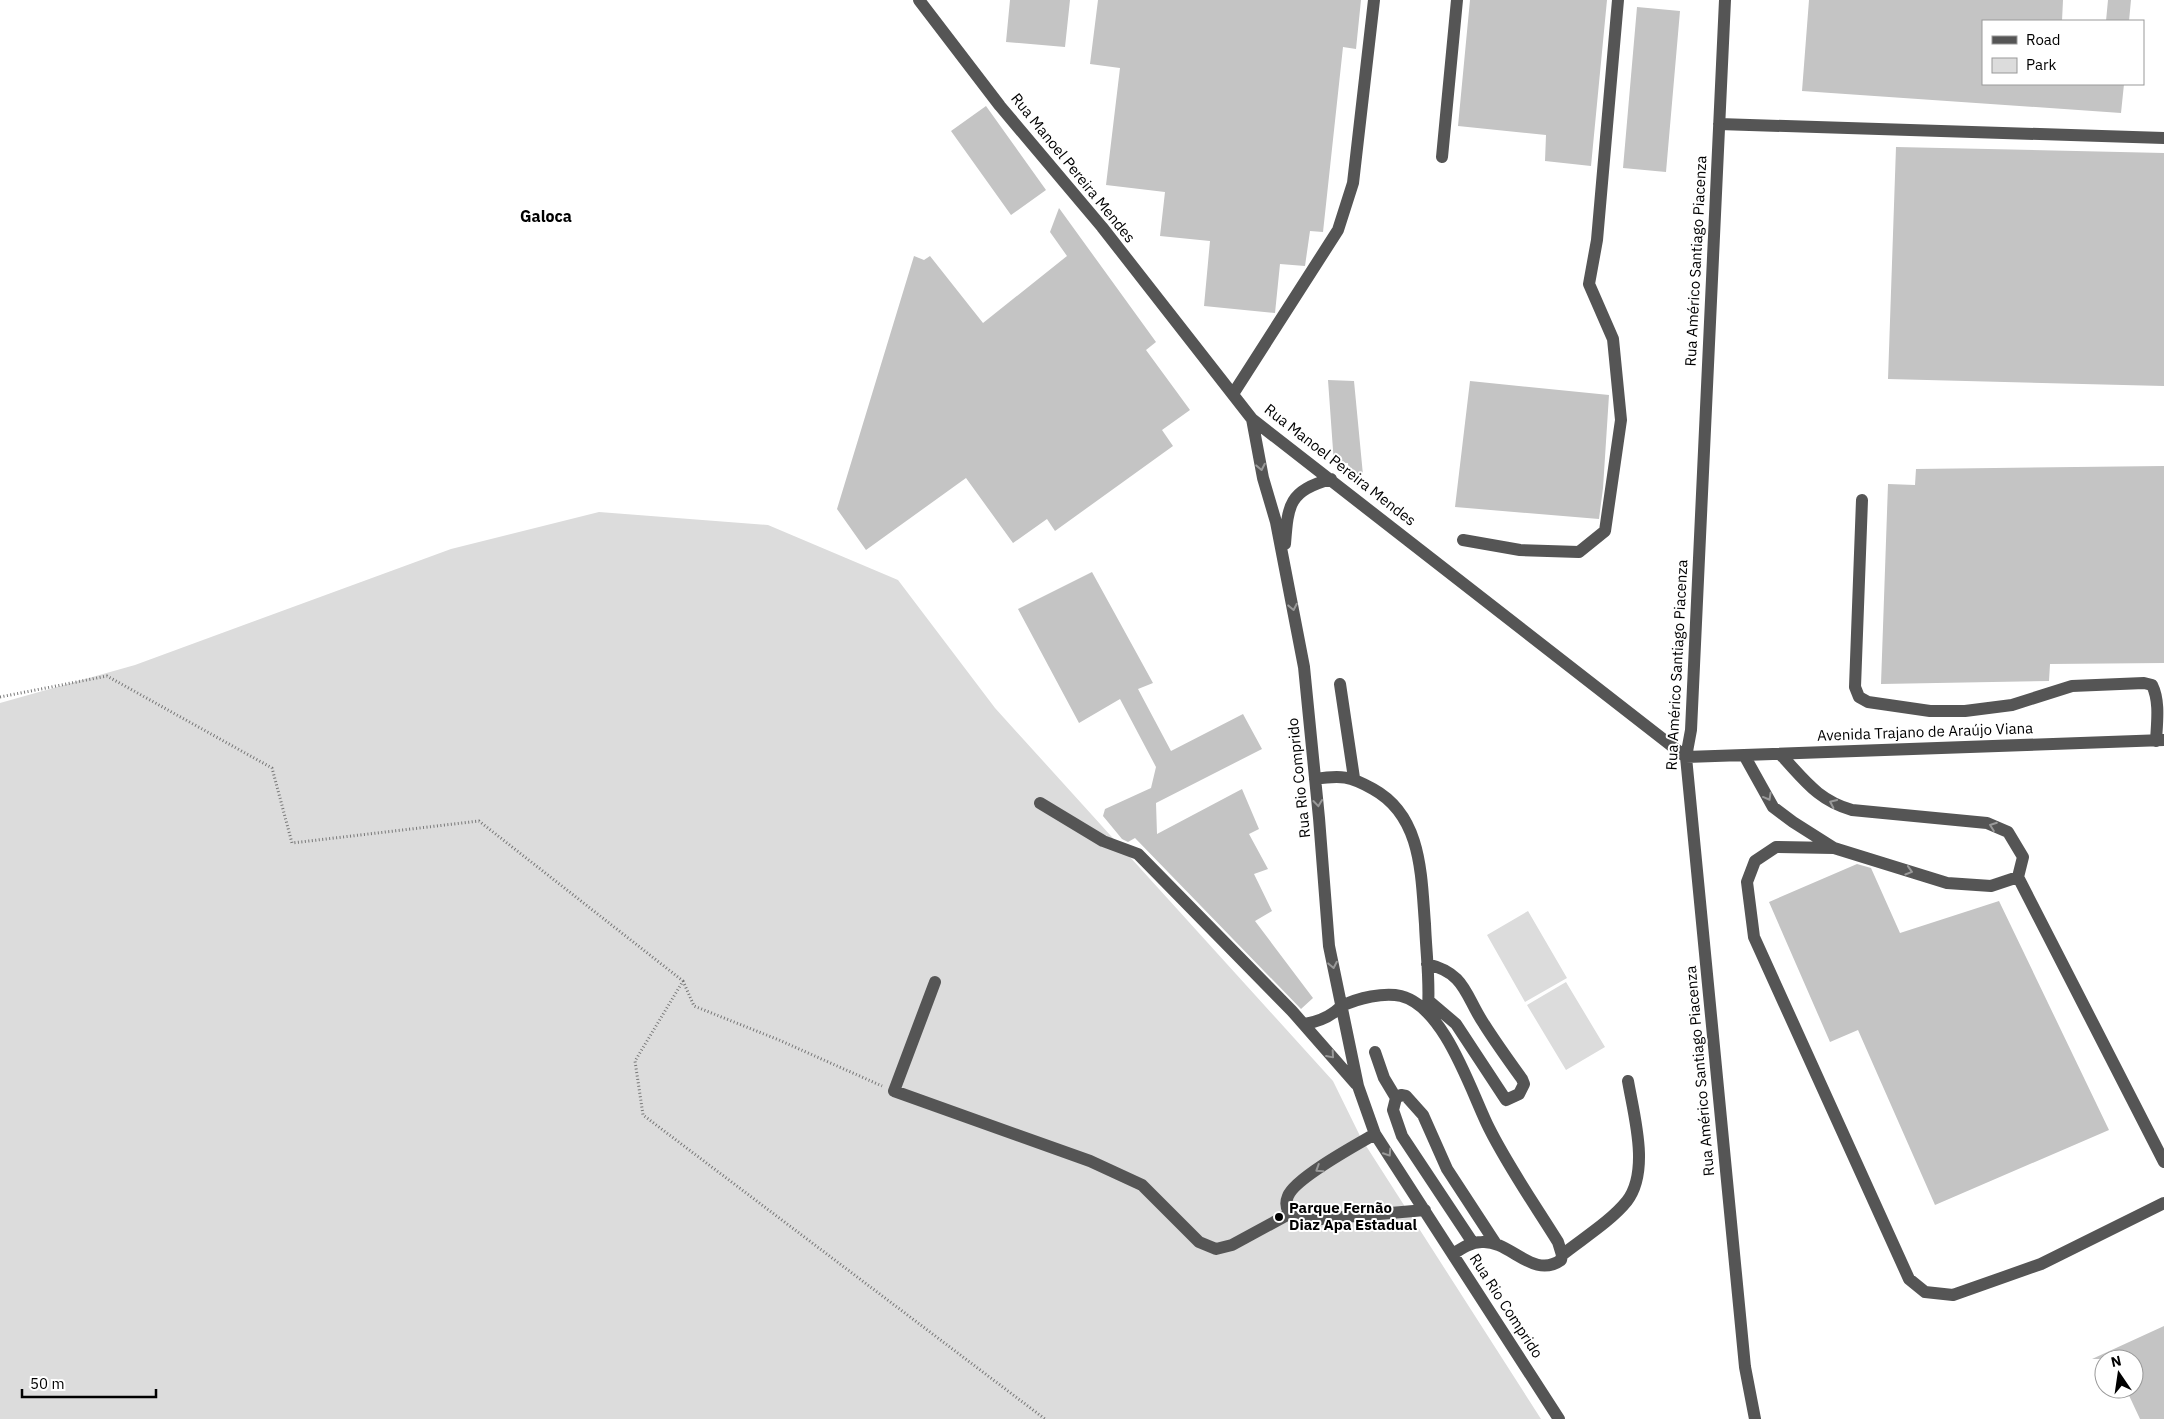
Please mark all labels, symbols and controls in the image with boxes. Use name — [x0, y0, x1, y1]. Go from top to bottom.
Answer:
legend — [1982, 20, 2144, 85]
text: Road — [2026, 30, 2061, 49]
text: Park — [2026, 55, 2056, 74]
street label: Rua Manoel Pereira Mendes — [1007, 89, 1140, 246]
street label: Rua Américo Santiago Piacenza — [1680, 155, 1711, 367]
district label: Galoca — [520, 206, 572, 226]
street label: Rua Manoel Pereira Mendes — [1261, 399, 1420, 530]
one-way arrow — [1256, 462, 1266, 471]
street label: Rua Américo Santiago Piacenza — [1661, 559, 1692, 771]
one-way arrow — [1287, 603, 1297, 612]
street label: Rua Rio Comprido — [1283, 717, 1314, 839]
street label: Avenida Trajano de Araújo Viana — [1817, 718, 2033, 745]
one-way arrow — [1762, 792, 1772, 801]
one-way arrow — [1312, 799, 1323, 807]
one-way arrow — [1829, 799, 1838, 810]
one-way arrow — [1989, 822, 1998, 832]
one-way arrow — [1904, 866, 1913, 876]
one-way arrow — [1327, 960, 1337, 969]
street label: Rua Américo Santiago Piacenza — [1681, 965, 1718, 1177]
one-way arrow — [1326, 1049, 1334, 1058]
one-way arrow — [1381, 1148, 1391, 1157]
one-way arrow — [1315, 1162, 1324, 1172]
place label: Parque Fernão Diaz Apa Estadual — [1289, 1198, 1417, 1234]
marker: Parque Fernão Diaz Apa Estadual — [1273, 1211, 1285, 1223]
street label: Rua Rio Comprido — [1466, 1250, 1547, 1362]
north arrow — [2094, 1349, 2144, 1399]
text: N — [2109, 1351, 2123, 1371]
scale bar — [22, 1366, 156, 1398]
text: 50 m — [30, 1374, 65, 1393]

